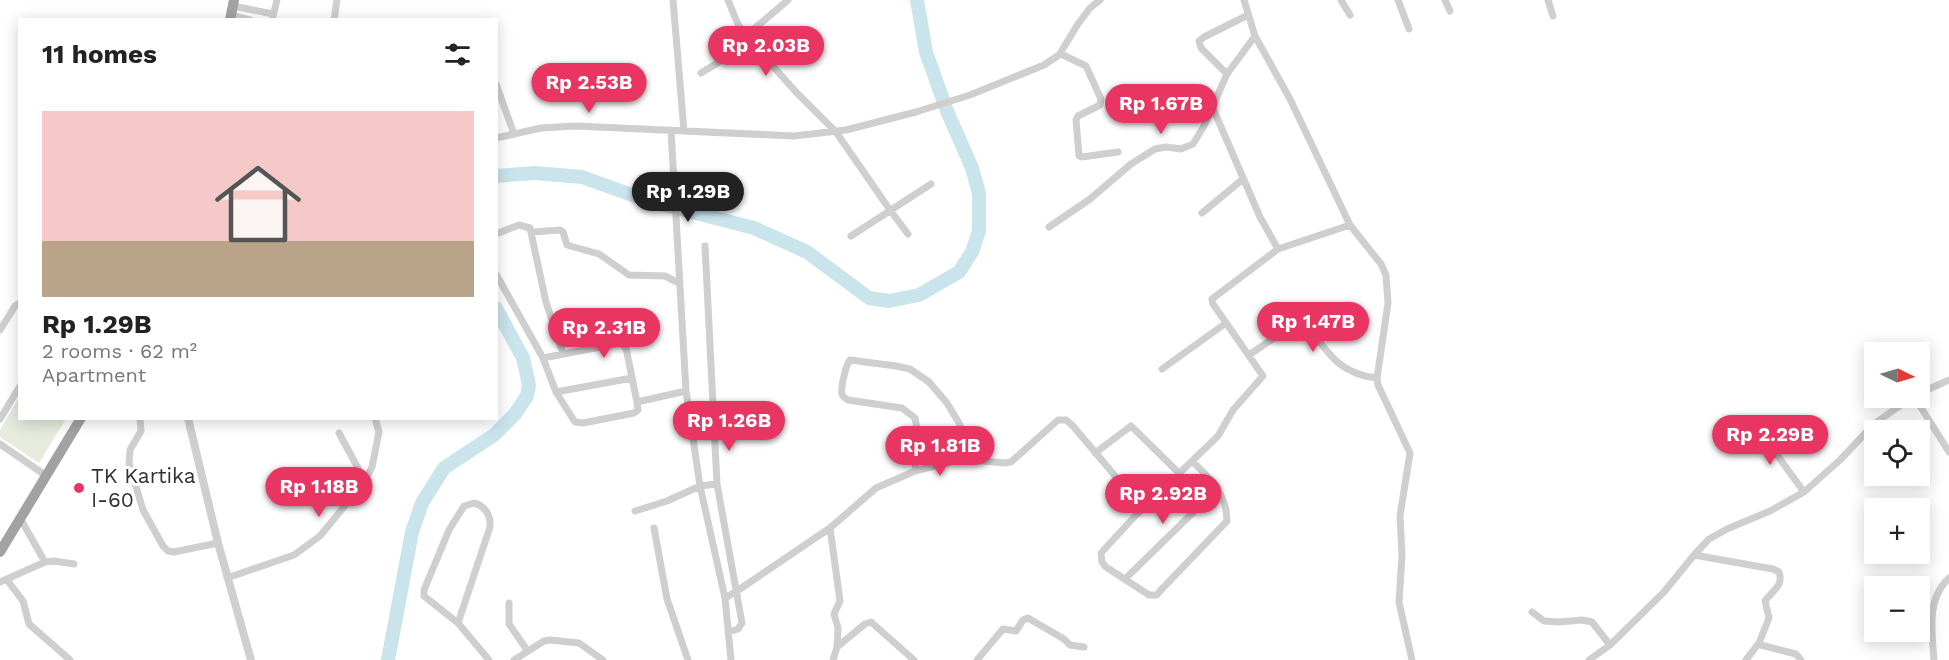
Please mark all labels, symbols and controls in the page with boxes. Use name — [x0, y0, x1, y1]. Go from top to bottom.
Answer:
pin: Rp 2.03B — [704, 26, 828, 77]
text: Rp 2.03B — [722, 33, 810, 57]
icon: filters — [441, 38, 474, 71]
text: 11 homes — [42, 39, 157, 69]
pin: Rp 2.53B — [527, 63, 651, 114]
text: Rp 2.53B — [546, 70, 632, 94]
pin: Rp 1.67B — [1099, 84, 1223, 135]
text: Rp 1.67B — [1119, 91, 1203, 115]
icon: home — [204, 150, 312, 258]
pin: Rp 1.29B — [626, 172, 750, 223]
text: Rp 1.29B — [646, 179, 730, 203]
pin: Rp 1.47B — [1251, 302, 1375, 353]
pin: Rp 2.31B — [542, 308, 666, 359]
text: Rp 1.29B — [42, 309, 151, 339]
text: Rp 1.47B — [1271, 309, 1355, 333]
text: Rp 2.31B — [562, 315, 646, 339]
text: 2 rooms · 62 m² — [42, 339, 197, 363]
north arrow — [1864, 342, 1930, 408]
map controls — [1864, 342, 1930, 642]
text: Apartment — [42, 363, 146, 387]
pin: Rp 1.26B — [667, 401, 791, 452]
text: Rp 1.26B — [687, 408, 771, 432]
pin: Rp 2.29B — [1708, 415, 1832, 466]
button: locate — [1864, 420, 1930, 486]
text: Rp 2.29B — [1726, 422, 1814, 446]
pin: Rp 1.81B — [878, 426, 1002, 477]
text: Rp 1.81B — [899, 433, 981, 457]
place label: TK Kartika I-60 — [91, 463, 196, 512]
pin: Rp 1.18B — [257, 467, 381, 518]
text: Rp 1.18B — [279, 474, 359, 498]
pin: Rp 2.92B — [1101, 474, 1225, 525]
marker: TK Kartika I-60 — [72, 481, 86, 495]
text: Rp 2.92B — [1119, 481, 1207, 505]
button: + — [1864, 498, 1930, 564]
button: − — [1864, 576, 1930, 642]

